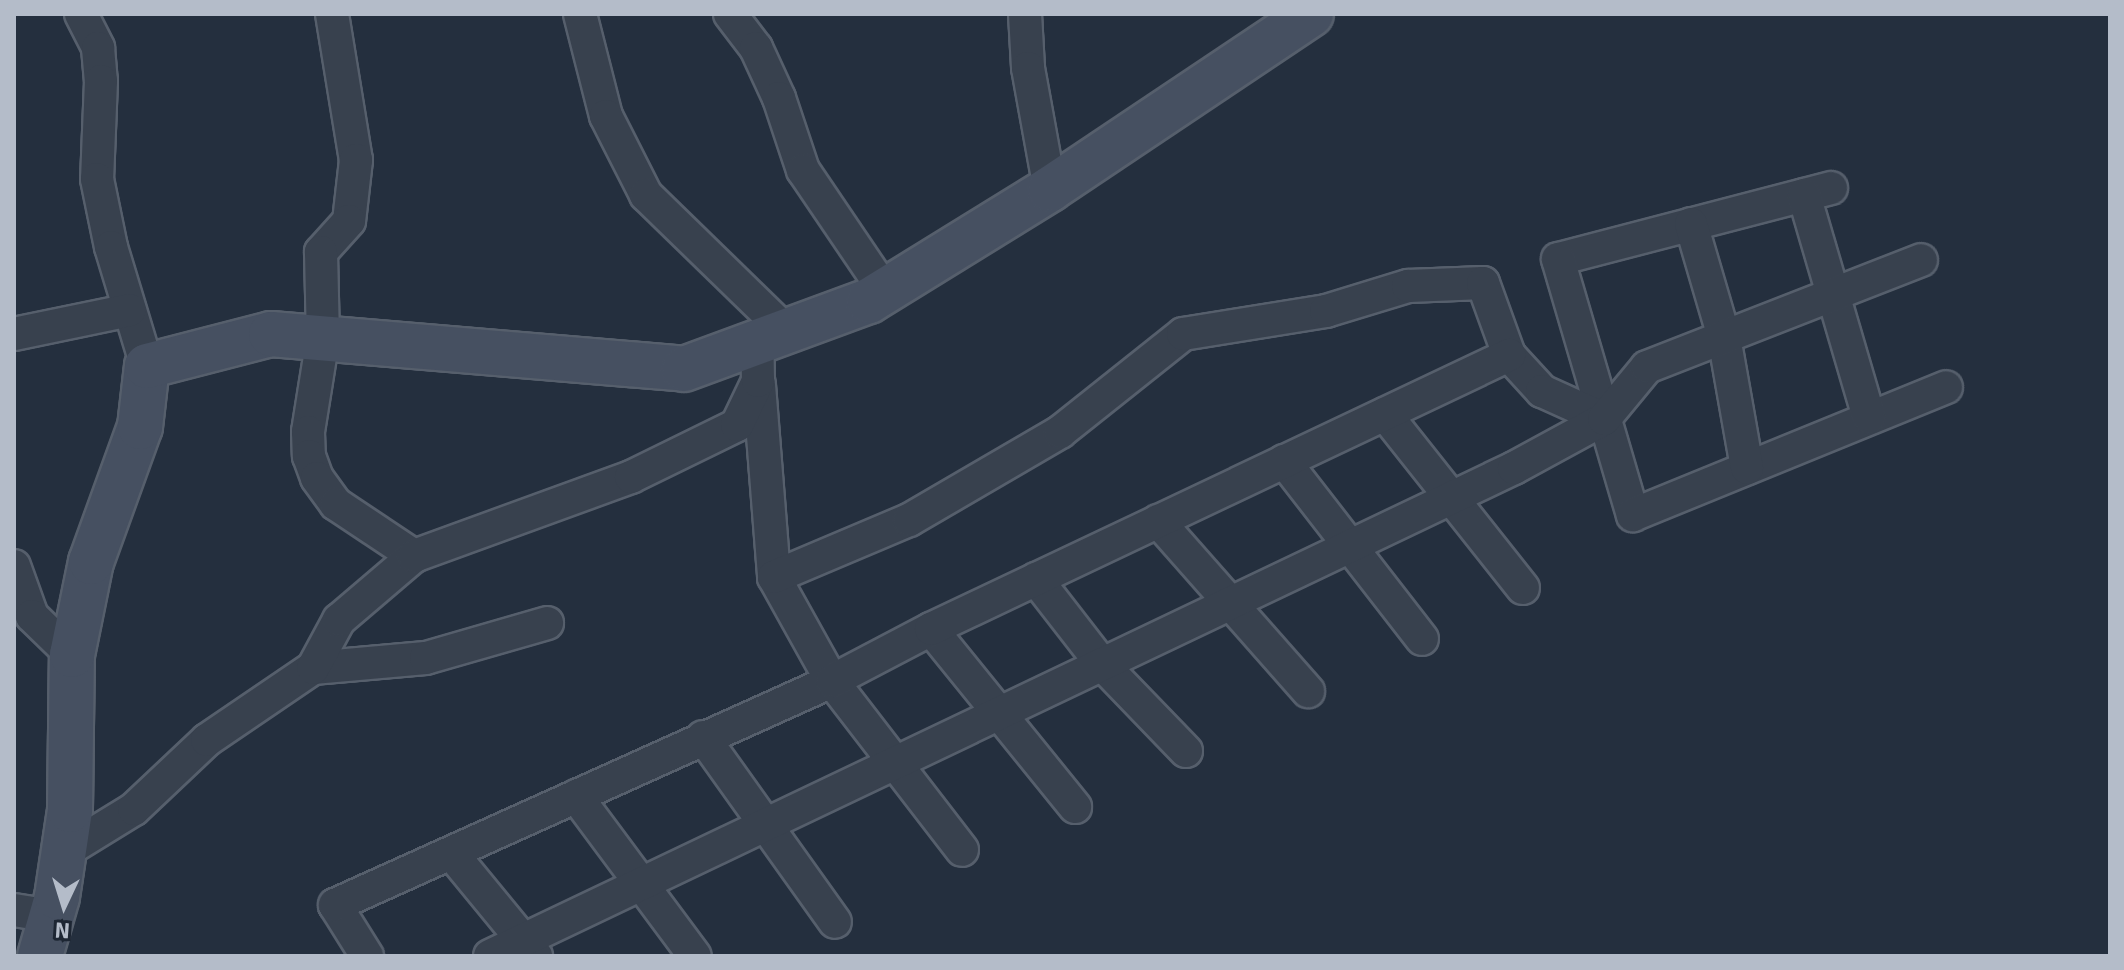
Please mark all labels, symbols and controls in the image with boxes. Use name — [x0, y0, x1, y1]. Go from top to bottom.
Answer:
north arrow — [24, 866, 104, 946]
text: N — [54, 916, 71, 944]

